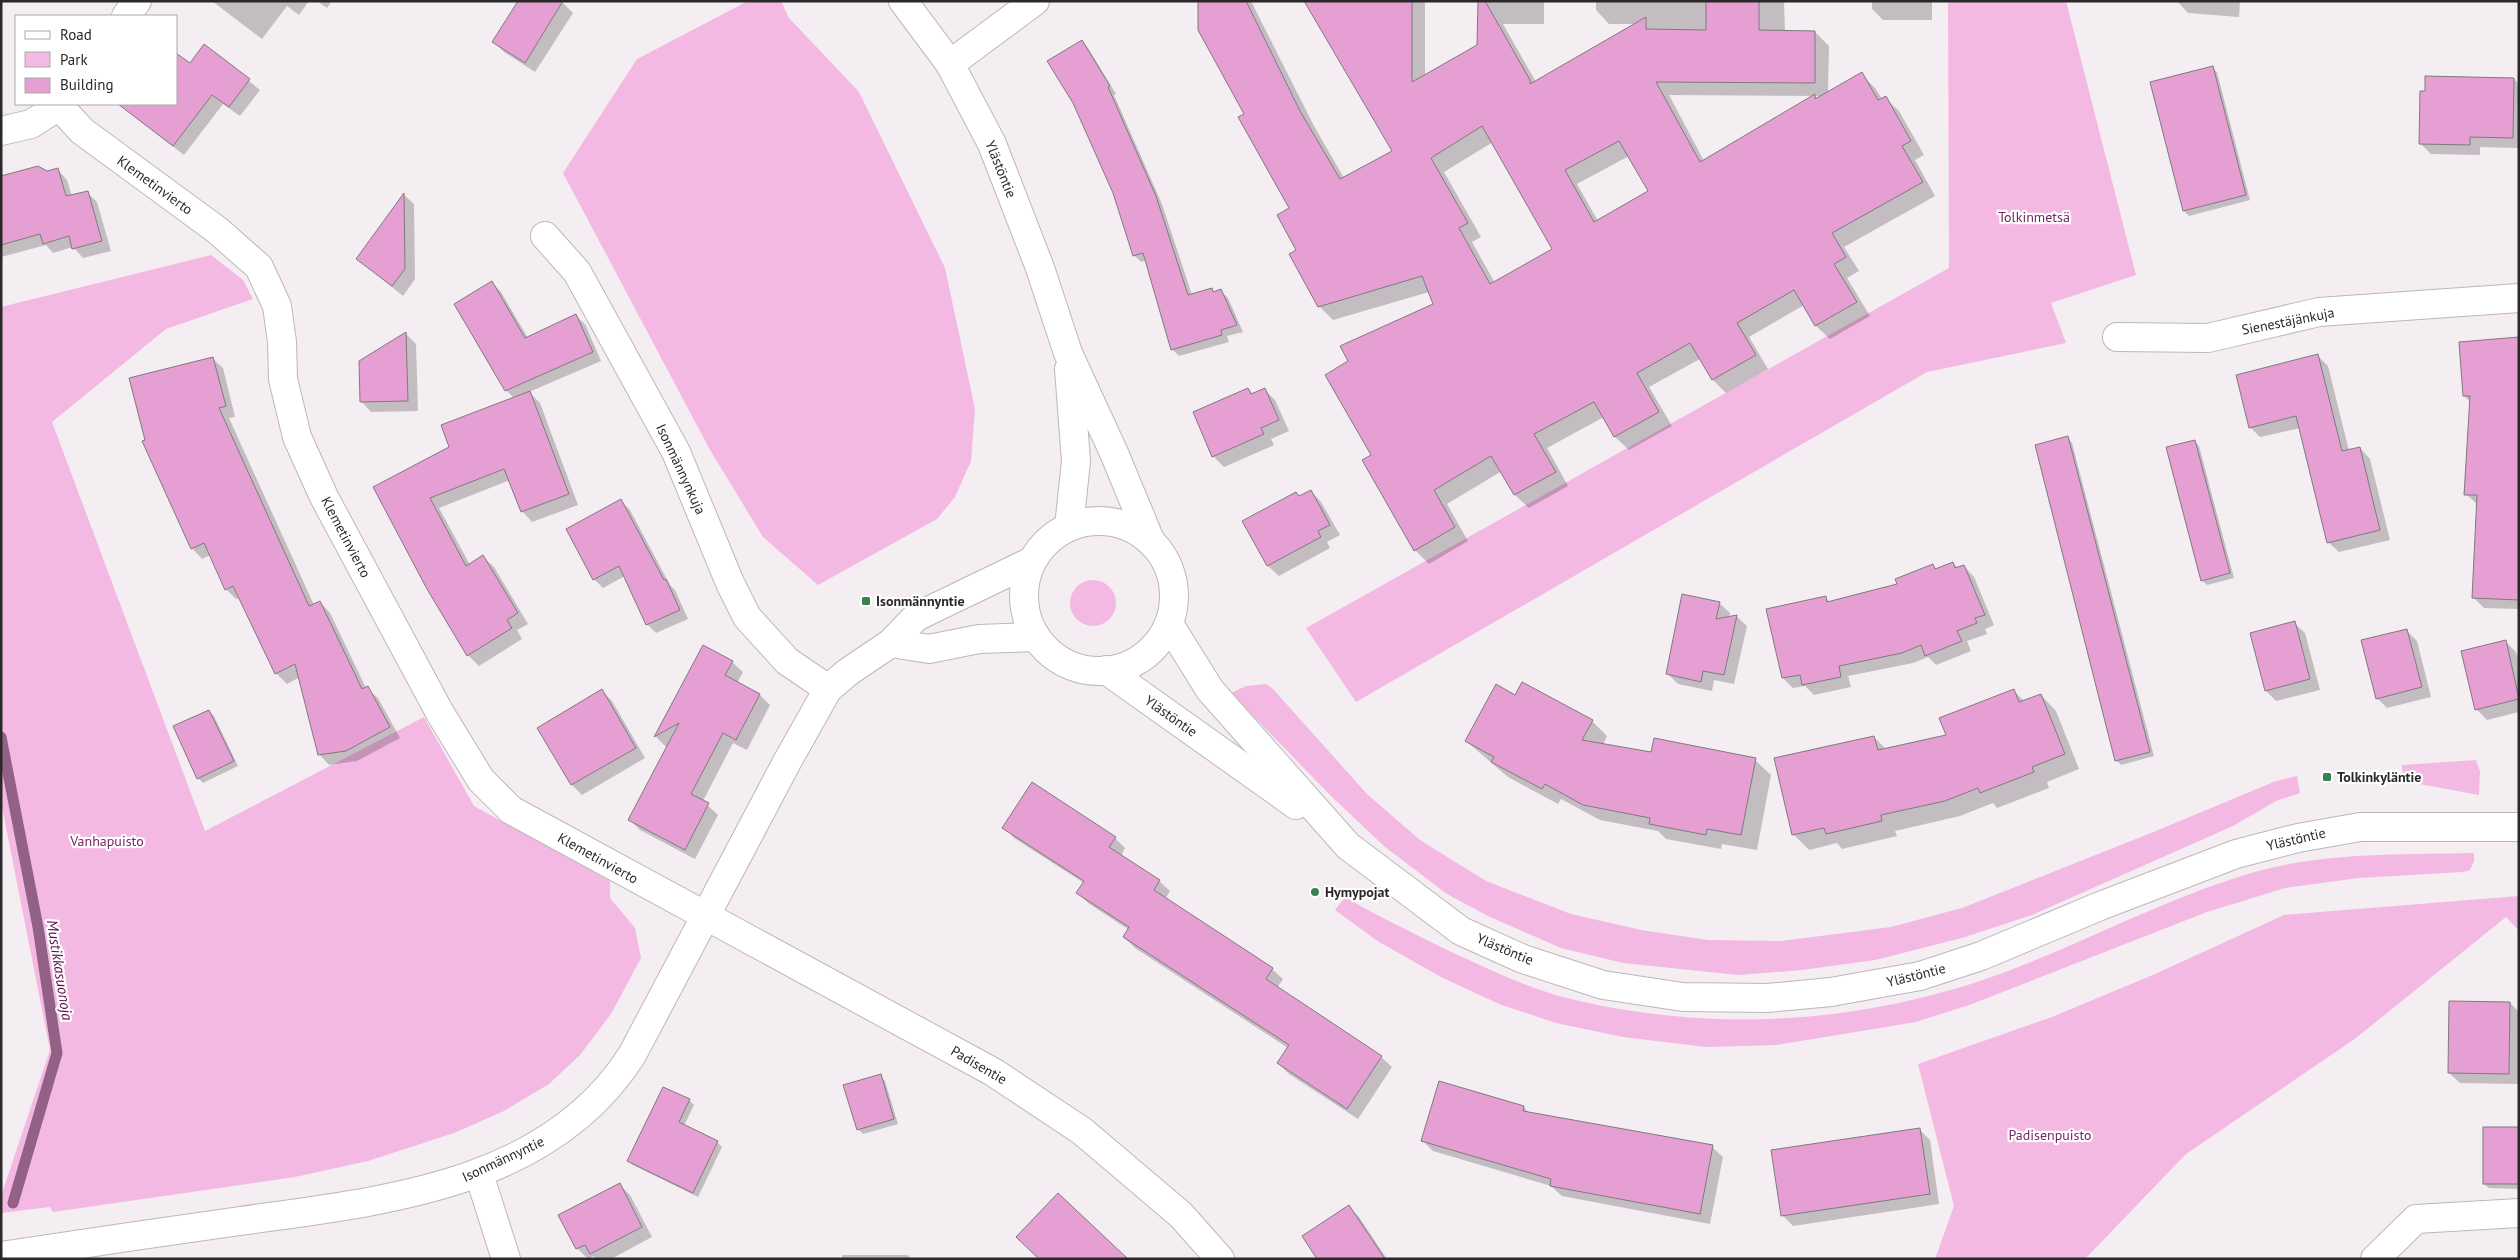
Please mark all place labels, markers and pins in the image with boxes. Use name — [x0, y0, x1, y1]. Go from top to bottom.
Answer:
place label: Isonmännyntie — [876, 592, 965, 610]
marker: Isonmännyntie — [860, 595, 872, 607]
place label: Tolkinkyläntie — [2337, 768, 2421, 786]
marker: Tolkinkyläntie — [2321, 771, 2333, 783]
place label: Hymypojat — [1325, 883, 1390, 901]
marker: Hymypojat — [1309, 886, 1321, 898]

